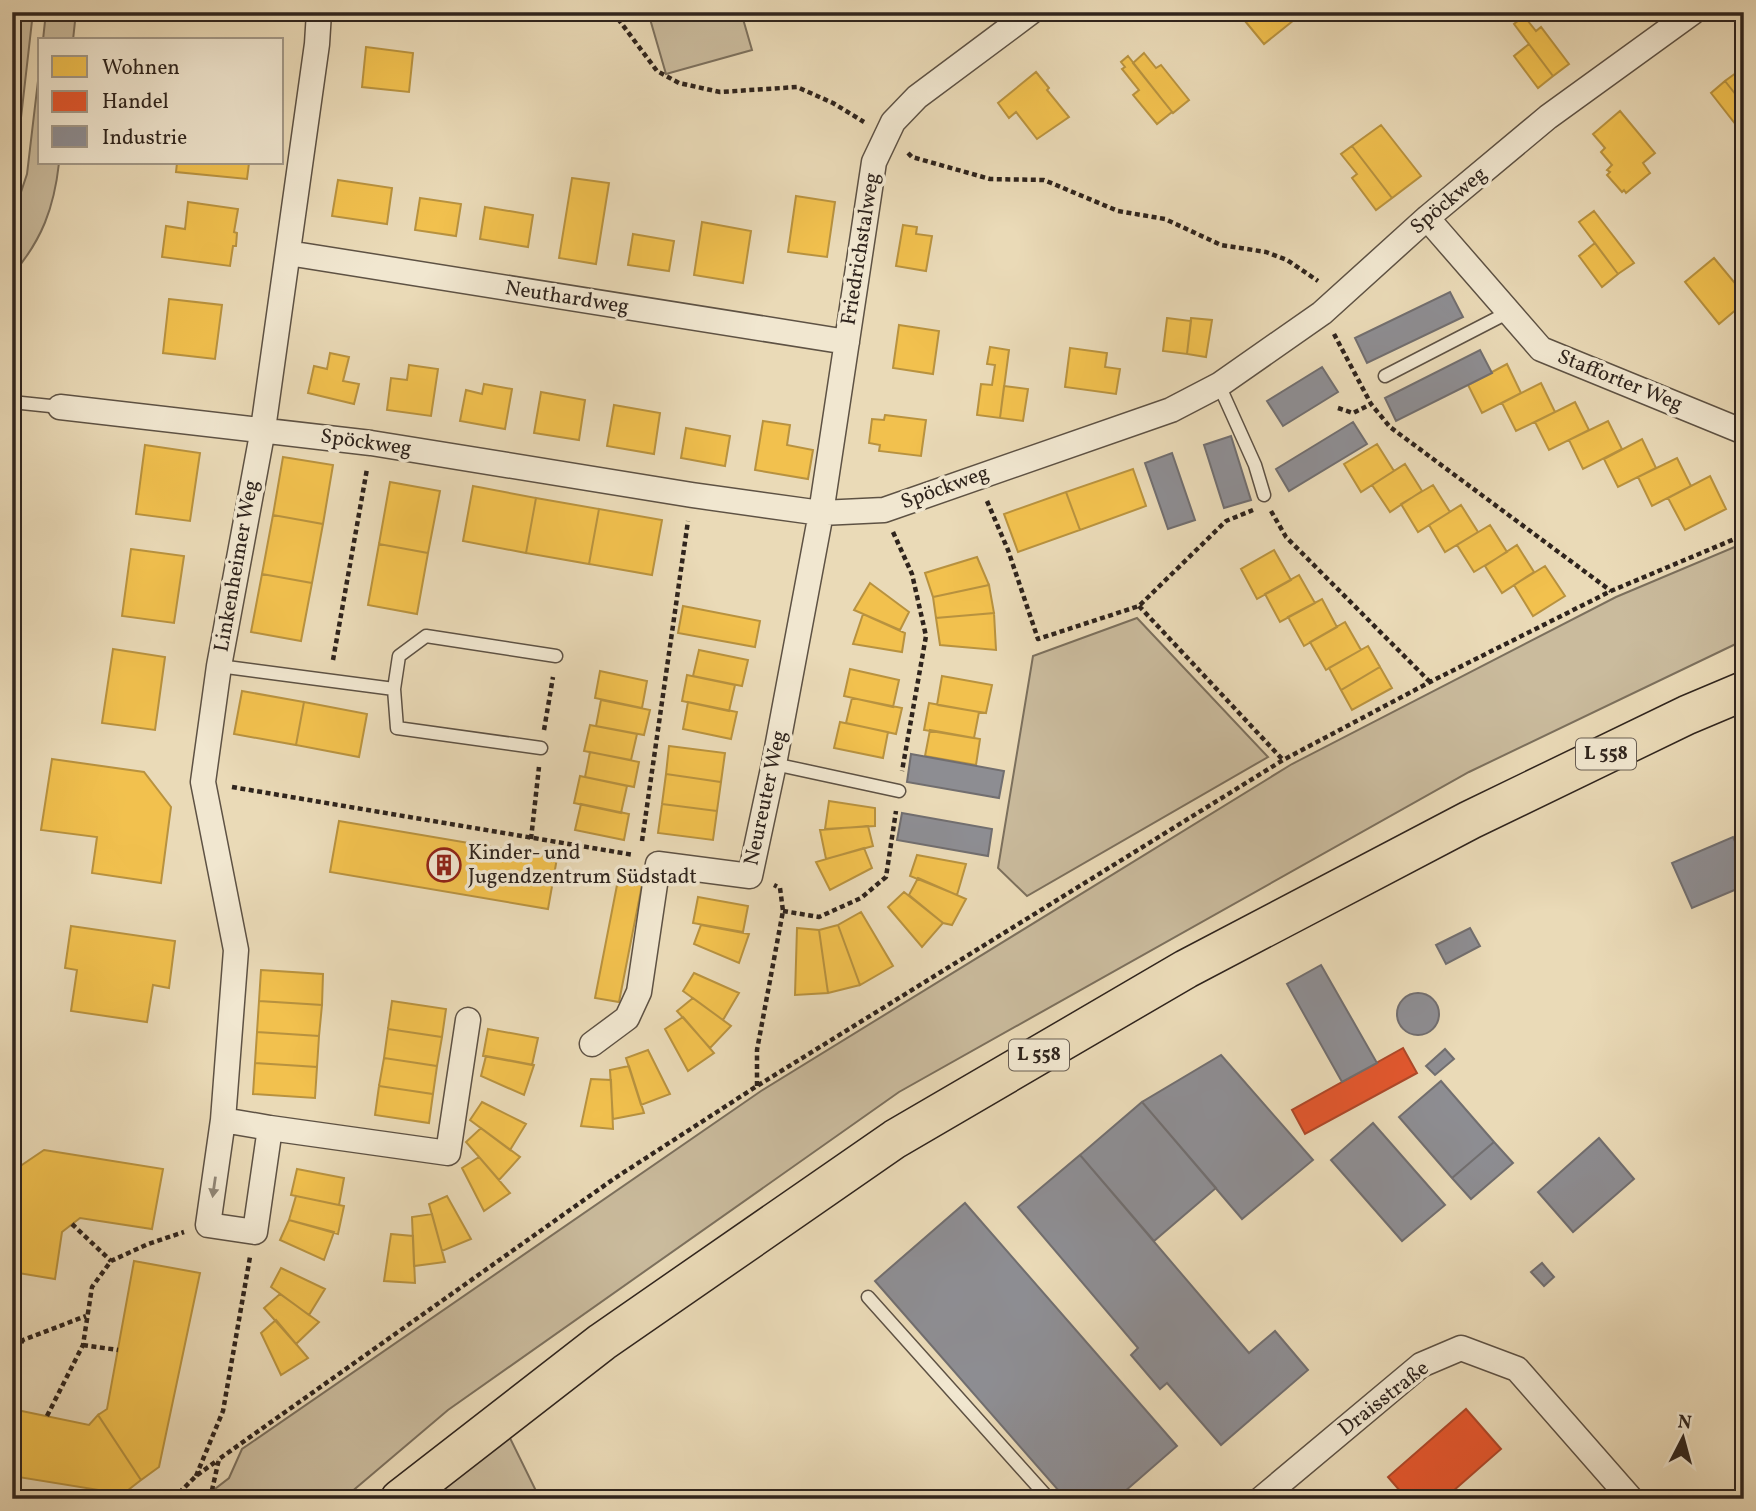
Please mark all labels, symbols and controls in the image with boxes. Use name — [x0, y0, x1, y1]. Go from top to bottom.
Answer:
legend — [38, 38, 284, 164]
text: Wohnen — [102, 54, 180, 83]
text: Handel — [102, 88, 169, 117]
text: Industrie — [102, 124, 187, 153]
street label: Spöckweg — [1405, 160, 1493, 242]
street label: Friedrichstalweg — [835, 170, 887, 328]
street label: Neuthardweg — [503, 274, 631, 322]
street label: Stafforter Weg — [1553, 343, 1687, 419]
street label: Spöckweg — [319, 422, 413, 464]
street label: Spöckweg — [897, 459, 993, 517]
street label: Linkenheimer Weg — [208, 478, 266, 654]
street label: Neureuter Weg — [738, 728, 794, 868]
road number: L 558 — [1576, 738, 1636, 769]
place label: Kinder- und Jugendzentrum Südstadt — [468, 839, 697, 892]
building icon: Kinder- und Jugendzentrum Südstadt — [425, 846, 463, 884]
road number: L 558 — [1009, 1040, 1069, 1070]
one-way arrow — [208, 1176, 219, 1198]
street label: Draisstraße — [1333, 1354, 1436, 1444]
north arrow — [1648, 1402, 1718, 1472]
text: N — [1676, 1409, 1693, 1437]

